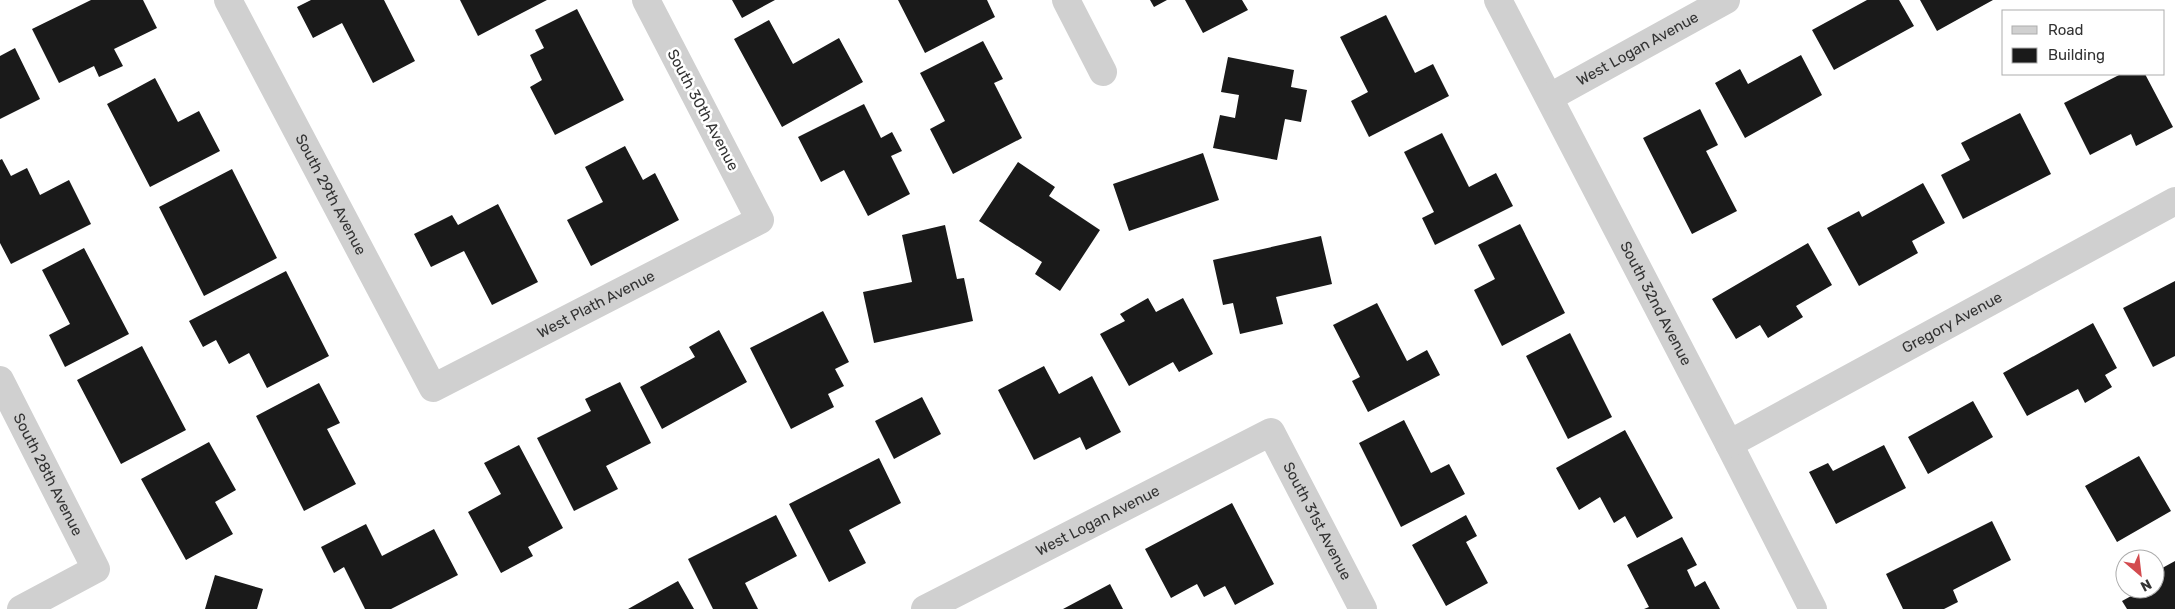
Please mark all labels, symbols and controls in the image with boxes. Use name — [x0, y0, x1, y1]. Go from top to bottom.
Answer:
street label: West Logan Avenue — [1573, 8, 1702, 90]
legend — [2002, 10, 2165, 75]
text: Road — [2048, 21, 2084, 39]
street label: South 30th Avenue — [663, 46, 743, 174]
text: Building — [2048, 46, 2105, 64]
street label: South 29th Avenue — [291, 131, 370, 258]
street label: South 32nd Avenue — [1616, 238, 1696, 369]
street label: West Plath Avenue — [534, 267, 658, 342]
street label: Gregory Avenue — [1899, 288, 2005, 357]
street label: South 28th Avenue — [9, 410, 87, 539]
street label: South 31st Avenue — [1279, 459, 1355, 583]
street label: West Logan Avenue — [1033, 482, 1163, 560]
north arrow — [2115, 549, 2165, 599]
text: N — [2137, 575, 2154, 595]

